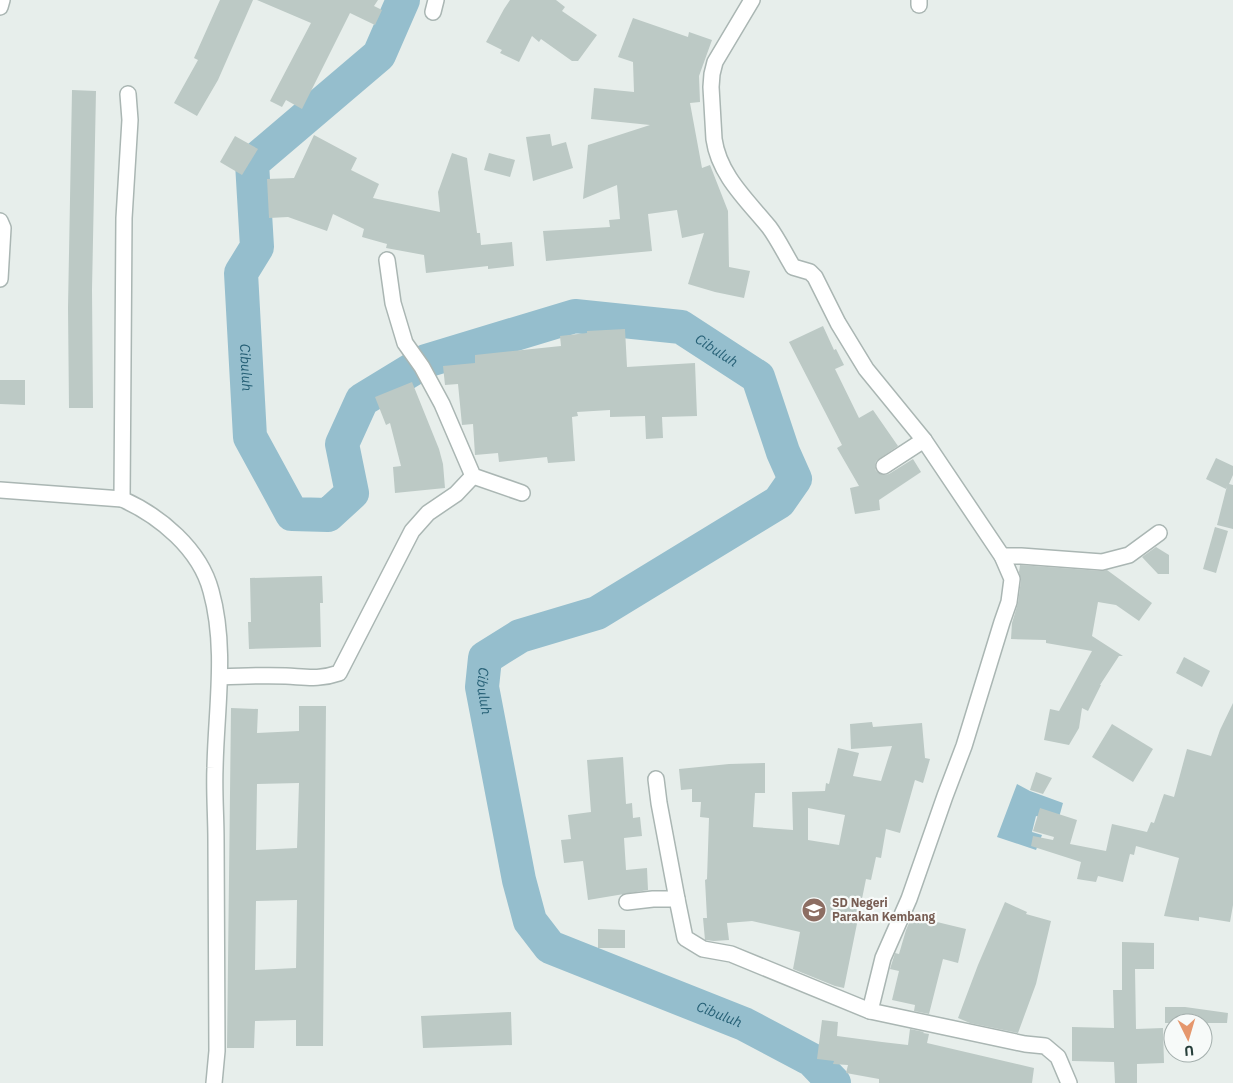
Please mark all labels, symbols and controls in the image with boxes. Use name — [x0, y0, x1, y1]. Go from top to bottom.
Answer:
water label: Cibuluh — [692, 330, 742, 371]
water label: Cibuluh — [236, 343, 256, 392]
water label: Cibuluh — [473, 667, 496, 716]
place label: SD Negeri Parakan Kembang — [832, 895, 936, 924]
school or university icon: SD Negeri Parakan Kembang — [801, 897, 827, 923]
water label: Cibuluh — [694, 997, 745, 1031]
north arrow — [1163, 1013, 1213, 1063]
text: U — [1184, 1042, 1195, 1060]

